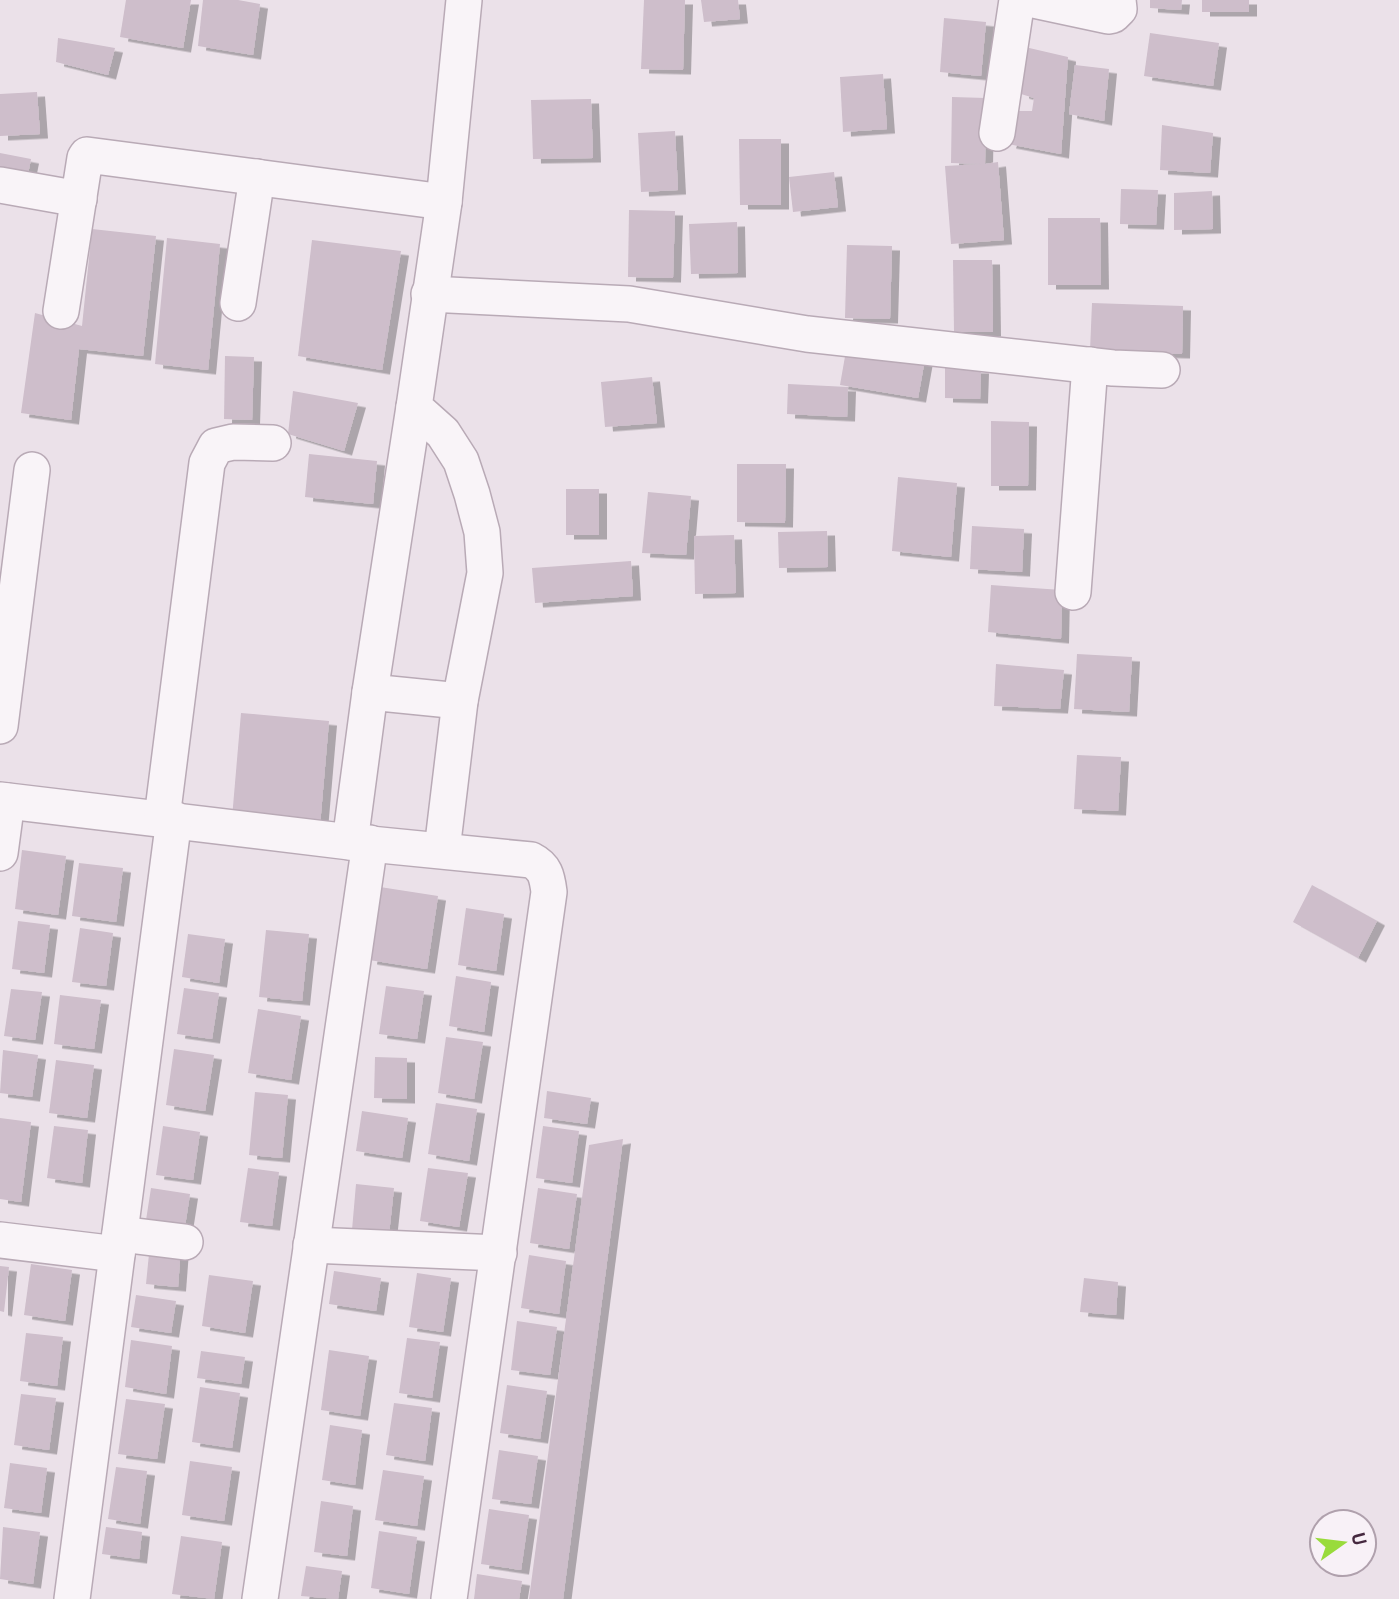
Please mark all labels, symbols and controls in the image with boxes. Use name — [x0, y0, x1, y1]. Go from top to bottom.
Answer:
north arrow — [1308, 1508, 1378, 1578]
text: U — [1346, 1530, 1373, 1548]

